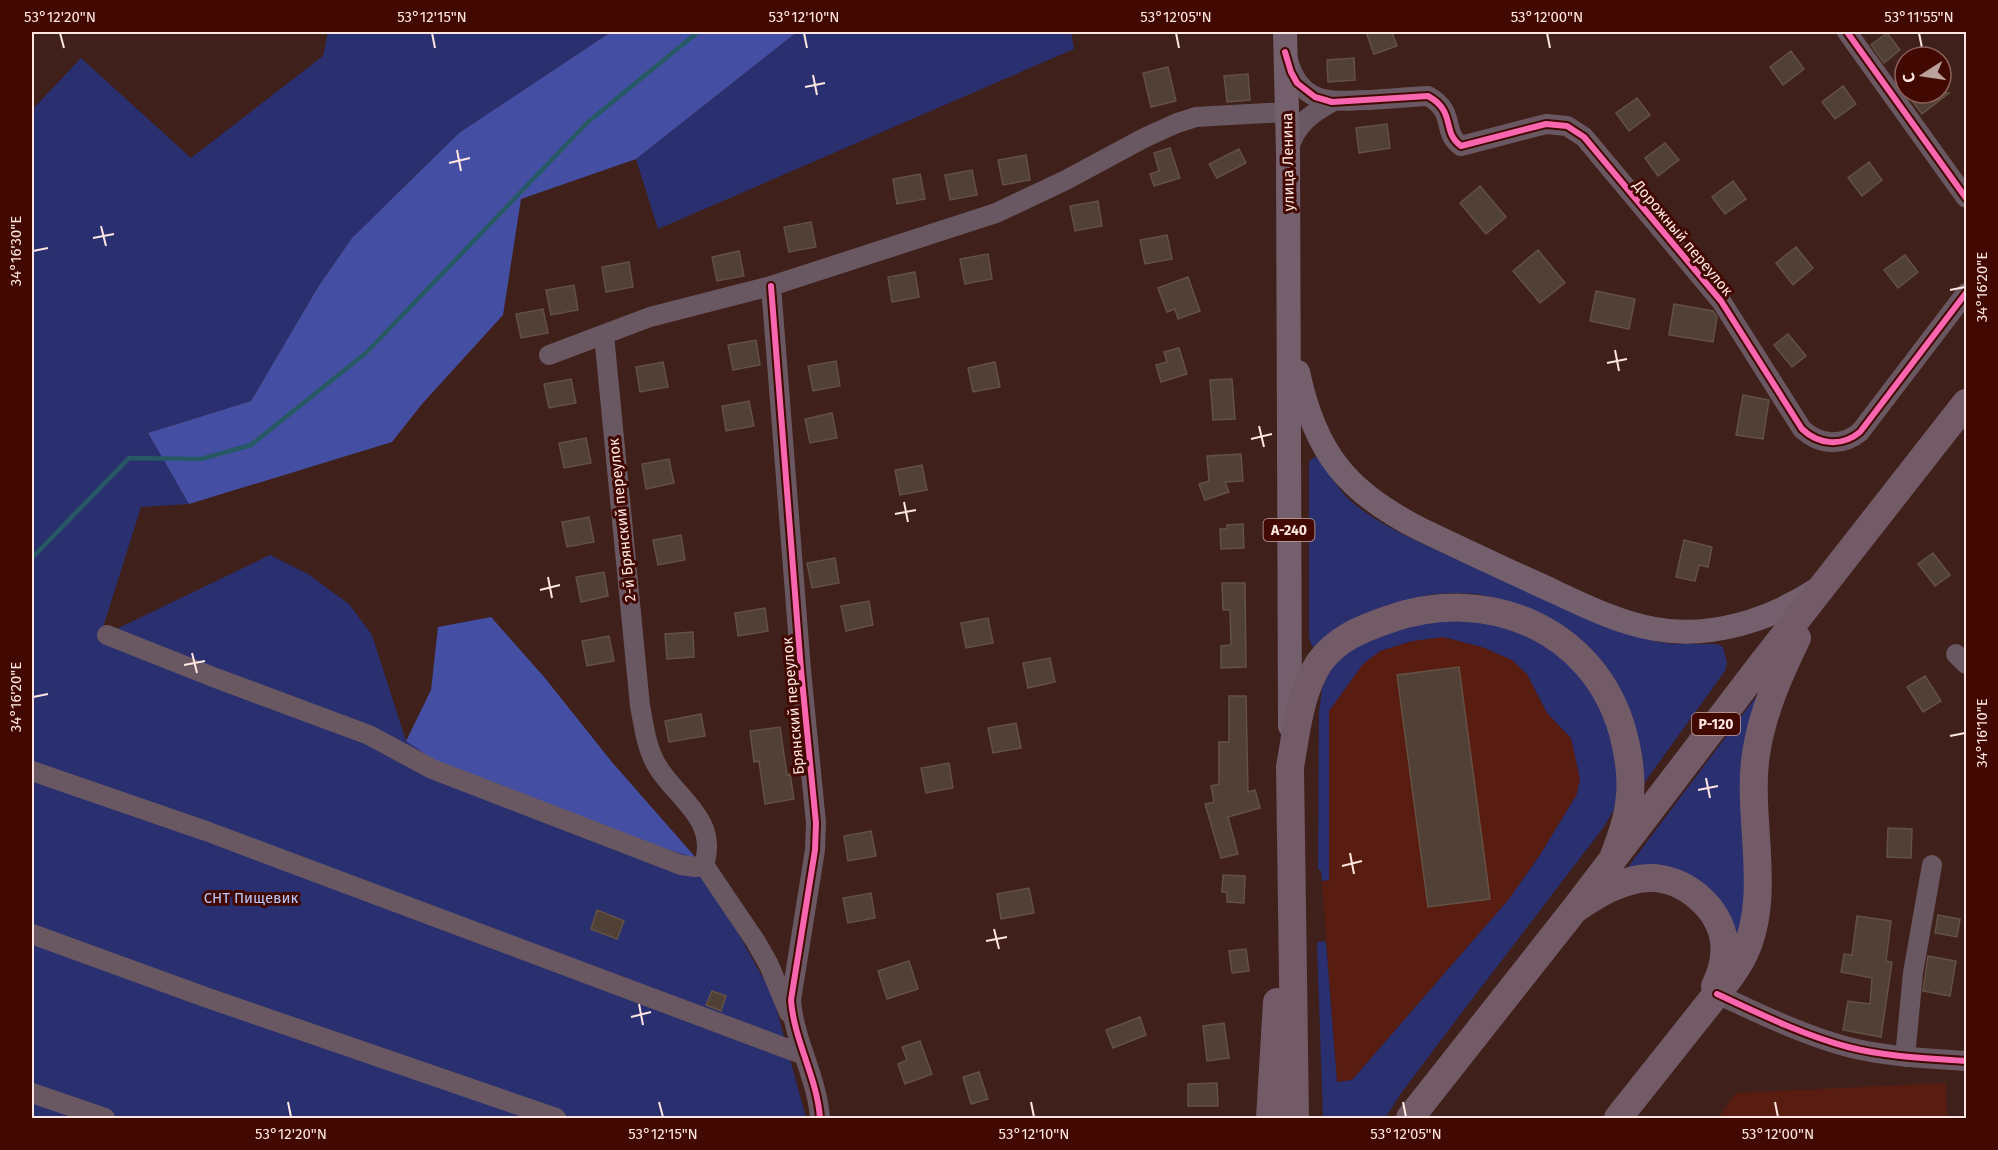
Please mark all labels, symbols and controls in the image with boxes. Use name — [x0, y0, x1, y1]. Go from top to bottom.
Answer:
text: 53°12'20"N — [24, 8, 96, 26]
text: 53°12'15"N — [397, 8, 467, 26]
text: 53°12'10"N — [769, 8, 839, 26]
text: 53°12'05"N — [1140, 8, 1212, 26]
text: 53°12'00"N — [1511, 8, 1583, 26]
text: 53°11'55"N — [1884, 8, 1954, 26]
north arrow — [1893, 45, 1953, 105]
text: С — [1898, 71, 1919, 84]
street label: улица Ленина — [1278, 112, 1298, 212]
street label: Дорожный переулок — [1629, 176, 1737, 300]
text: 34°16'30"E — [7, 216, 25, 286]
text: 34°16'20"E — [1973, 252, 1991, 322]
street label: 2-й Брянский переулок — [604, 437, 640, 603]
road number: А-240 — [1264, 519, 1314, 541]
street label: Брянский переулок — [778, 636, 808, 776]
text: 34°16'20"E — [7, 662, 25, 732]
text: 34°16'10"E — [1973, 698, 1991, 768]
road number: Р-120 — [1692, 713, 1740, 735]
park label: СНТ Пищевик — [204, 889, 299, 907]
text: 53°12'20"N — [255, 1125, 327, 1143]
text: 53°12'15"N — [628, 1125, 698, 1143]
text: 53°12'10"N — [999, 1125, 1069, 1143]
text: 53°12'05"N — [1370, 1125, 1442, 1143]
text: 53°12'00"N — [1742, 1125, 1814, 1143]

